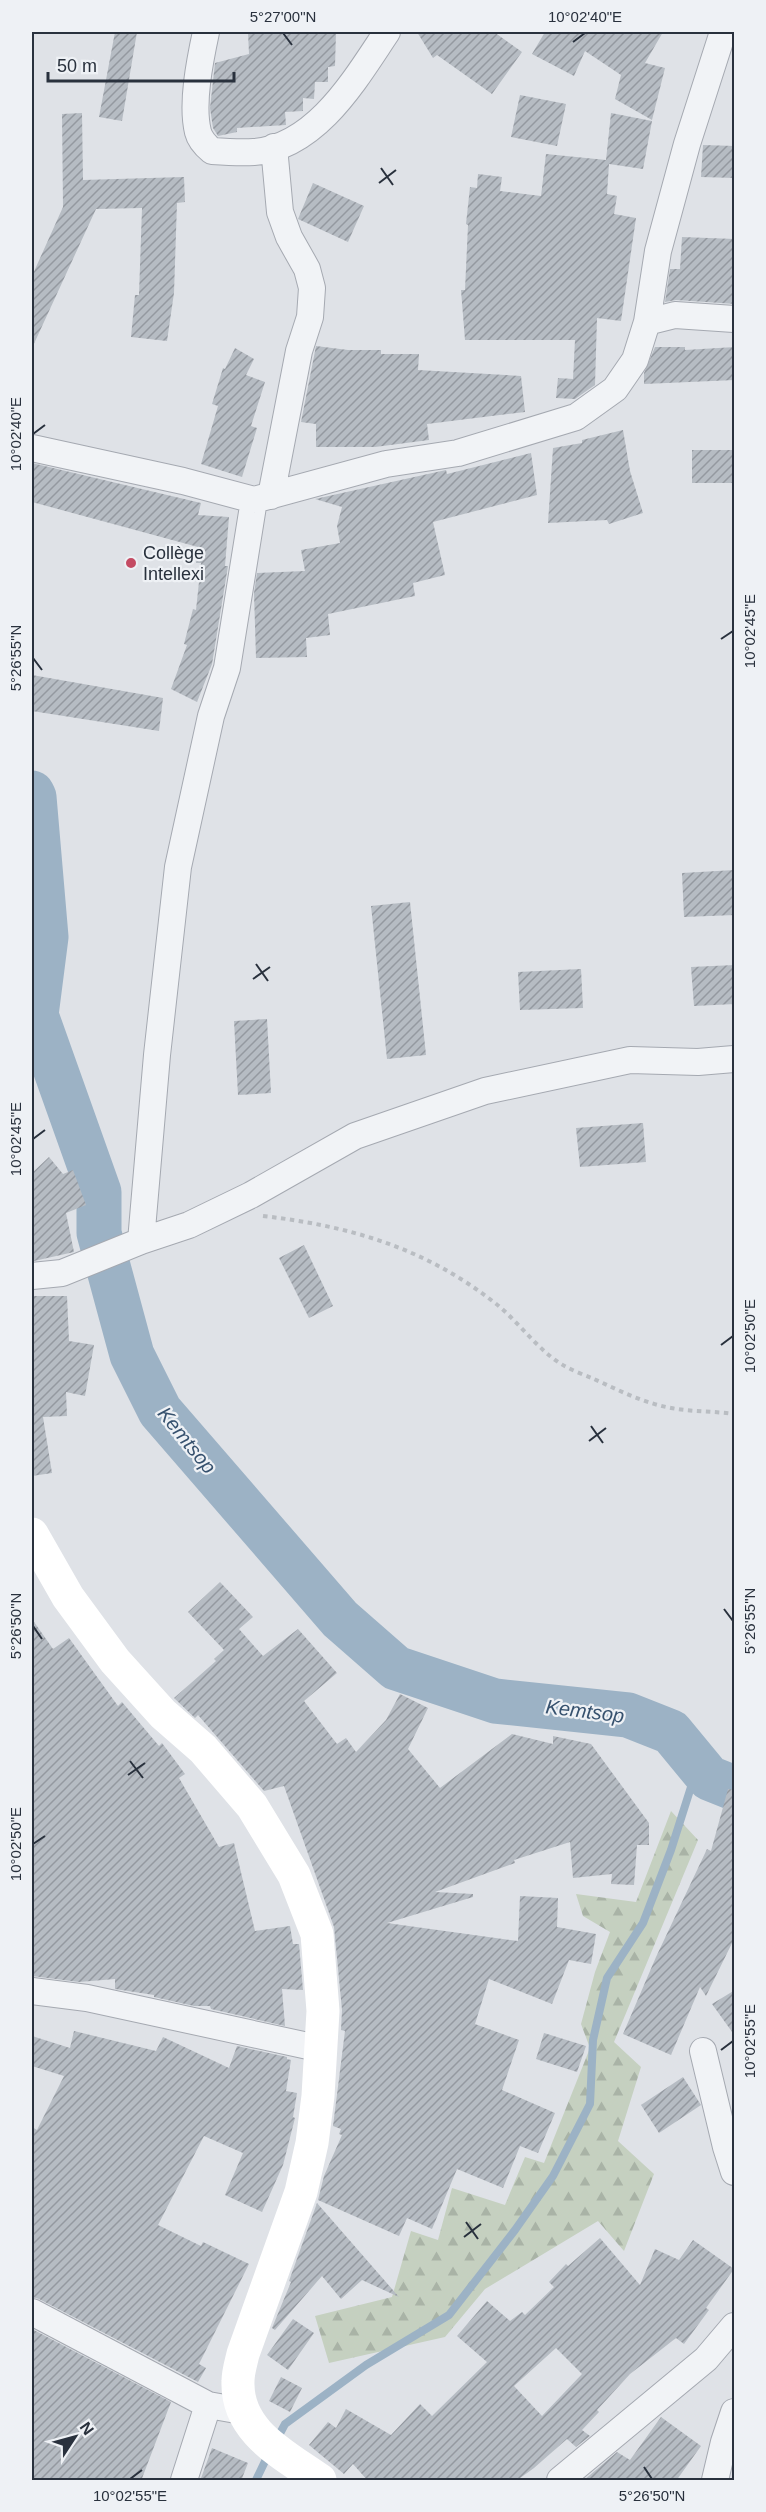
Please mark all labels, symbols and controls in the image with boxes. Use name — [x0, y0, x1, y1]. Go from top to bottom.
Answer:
text: 5°27'00"N — [250, 8, 316, 25]
text: 10°02'40"E — [548, 8, 622, 25]
scale bar — [48, 45, 234, 83]
text: 50 m — [57, 56, 97, 76]
text: 10°02'40"E — [7, 397, 24, 471]
place label: Collège Intellexi — [143, 543, 204, 584]
marker: Collège Intellexi — [124, 556, 138, 570]
text: 10°02'45"E — [741, 594, 758, 668]
text: 5°26'55"N — [7, 625, 24, 691]
text: 10°02'45"E — [7, 1102, 24, 1176]
text: 10°02'50"E — [741, 1299, 758, 1373]
water label: Kemtsop — [154, 1402, 220, 1478]
text: 5°26'55"N — [741, 1588, 758, 1654]
text: 5°26'50"N — [7, 1593, 24, 1659]
water label: Kemtsop — [544, 1695, 626, 1727]
text: 10°02'50"E — [7, 1807, 24, 1881]
text: 10°02'55"E — [741, 2004, 758, 2078]
north arrow — [45, 2407, 105, 2467]
text: N — [76, 2419, 97, 2438]
text: 10°02'55"E — [93, 2487, 167, 2504]
text: 5°26'50"N — [619, 2487, 685, 2504]

